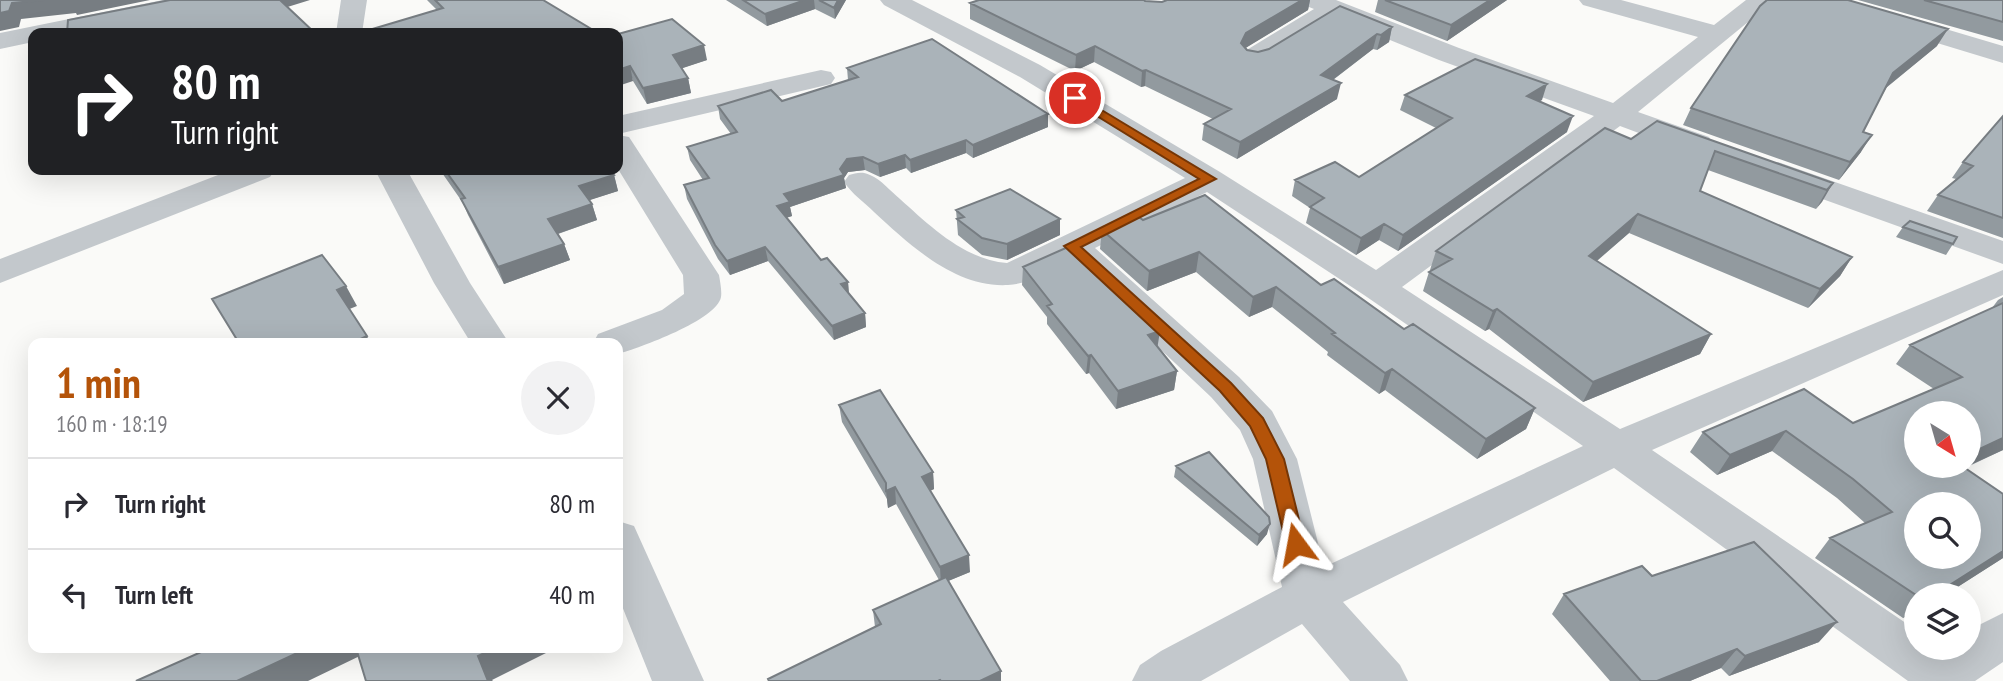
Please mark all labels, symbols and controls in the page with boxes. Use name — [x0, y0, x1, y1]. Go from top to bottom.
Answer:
text: 80 m — [171, 49, 260, 113]
icon: right — [56, 56, 147, 147]
pin — [1045, 68, 1105, 128]
icon: arrive — [1056, 79, 1094, 117]
text: Turn right — [171, 111, 279, 153]
text: 1 min — [56, 355, 141, 410]
button: close — [521, 361, 595, 435]
north arrow — [1904, 401, 1981, 478]
map controls — [1904, 401, 1981, 660]
text: 160 m · 18:19 — [56, 409, 168, 438]
icon: right — [56, 485, 94, 523]
text: Turn right — [115, 487, 206, 520]
text: 80 m — [549, 487, 595, 520]
button: search — [1904, 492, 1981, 569]
position arrow — [1259, 507, 1333, 581]
icon: left — [56, 576, 94, 614]
text: Turn left — [115, 578, 193, 611]
text: 40 m — [549, 578, 595, 611]
button: layers — [1904, 583, 1981, 660]

